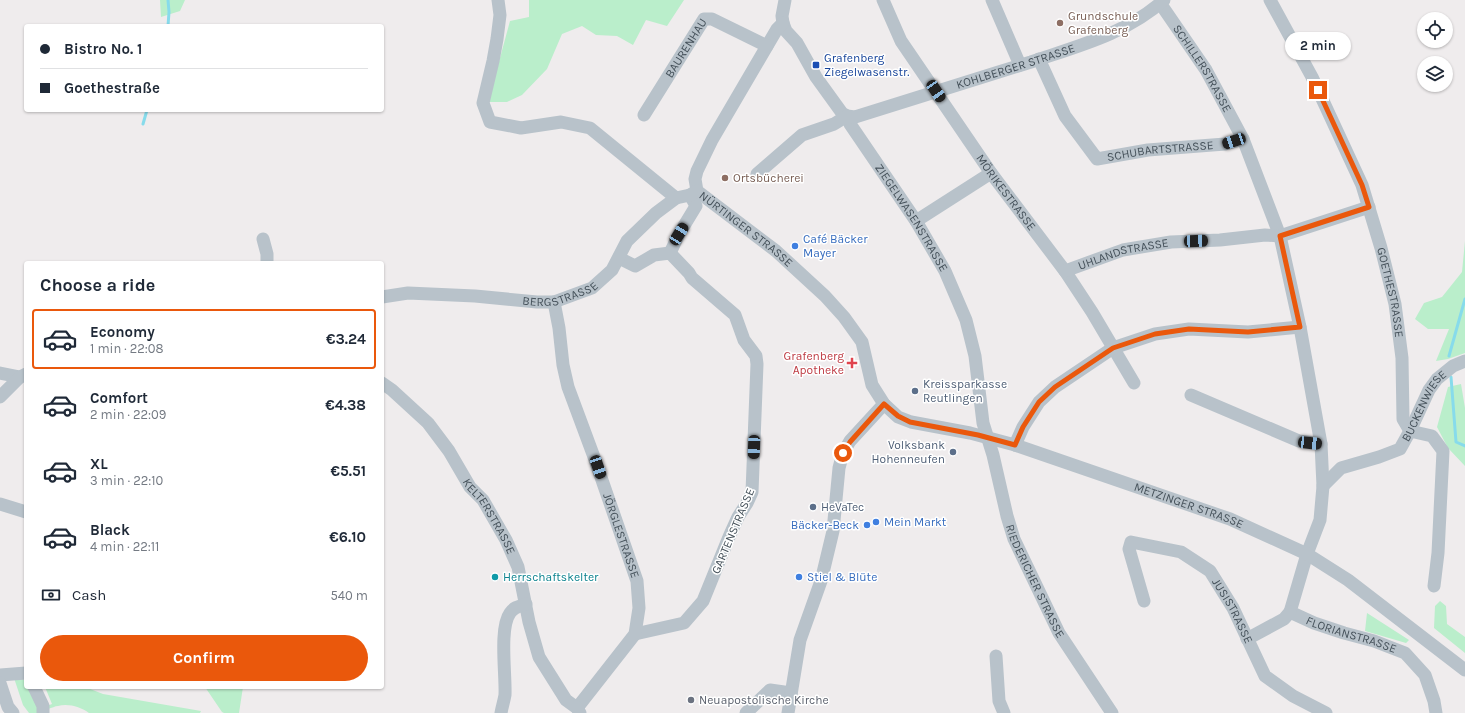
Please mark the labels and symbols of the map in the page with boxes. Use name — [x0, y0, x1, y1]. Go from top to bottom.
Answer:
place label: Grundschule Grafenberg — [1068, 9, 1138, 37]
street label: BAURENHAU — [662, 16, 710, 80]
marker: Grundschule Grafenberg — [1055, 18, 1065, 28]
street label: SCHILLERSTRASSE — [1170, 22, 1234, 115]
callout: 2 min — [1285, 32, 1351, 60]
street label: KOHLBERGER STRASSE — [954, 41, 1077, 92]
place label: Grafenberg Ziegelwasenstr. — [824, 51, 909, 79]
marker: Grafenberg Ziegelwasenstr. — [811, 60, 821, 70]
car — [924, 78, 948, 104]
route end — [1309, 81, 1327, 99]
car — [1221, 132, 1247, 150]
street label: SCHUBARTSTRASSE — [1106, 138, 1214, 164]
street label: MÖRIKESTRASSE — [973, 151, 1039, 233]
street label: ZIEGELWASENSTRASSE — [872, 161, 951, 274]
place label: Ortsbücherei — [733, 171, 804, 185]
marker: Ortsbücherei — [720, 173, 730, 183]
street label: NÜRTINGER STRASSE — [697, 188, 796, 270]
car — [668, 221, 690, 247]
place label: Café Bäcker Mayer — [803, 232, 868, 260]
car — [1184, 235, 1208, 247]
street label: UHLANDSTRASSE — [1076, 236, 1170, 273]
marker: Café Bäcker Mayer — [790, 241, 800, 251]
street label: GOETHESTRASSE — [1374, 246, 1406, 338]
street label: BERGSTRASSE — [522, 279, 601, 309]
place label: Grafenberg Apotheke — [784, 349, 844, 377]
marker: Grafenberg Apotheke — [847, 358, 857, 368]
street label: BUCKENWIESE — [1399, 367, 1449, 444]
place label: Kreissparkasse Reutlingen — [923, 377, 1007, 405]
marker: Kreissparkasse Reutlingen — [910, 386, 920, 396]
car — [748, 435, 760, 459]
car — [1297, 436, 1323, 450]
place label: Volksbank Hohenneufen — [872, 438, 945, 466]
route start — [834, 444, 852, 462]
marker: Volksbank Hohenneufen — [948, 447, 958, 457]
car — [588, 454, 608, 480]
street label: KELTERSTRASSE — [460, 476, 518, 556]
street label: METZINGER STRASSE — [1132, 480, 1246, 531]
street label: GARTENSTRASSE — [709, 486, 757, 576]
street label: JÖRGLESTRASSE — [600, 491, 642, 580]
place label: HeVaTec — [821, 500, 864, 514]
marker: HeVaTec — [808, 502, 818, 512]
place label: Mein Markt — [884, 515, 947, 529]
marker: Mein Markt — [871, 517, 881, 527]
place label: Bäcker-Beck — [791, 518, 859, 532]
marker: Bäcker-Beck — [862, 520, 872, 530]
street label: RIEDERICHER STRASSE — [1003, 523, 1067, 641]
place label: Herrschaftskelter — [503, 570, 599, 584]
place label: Stiel & Blüte — [807, 570, 877, 584]
marker: Herrschaftskelter — [490, 572, 500, 582]
marker: Stiel & Blüte — [794, 572, 804, 582]
street label: JUSISTRASSE — [1209, 576, 1256, 646]
street label: FLORIANSTRASSE — [1304, 613, 1399, 656]
place label: Neuapostolische Kirche — [699, 693, 829, 707]
marker: Neuapostolische Kirche — [686, 695, 696, 705]

